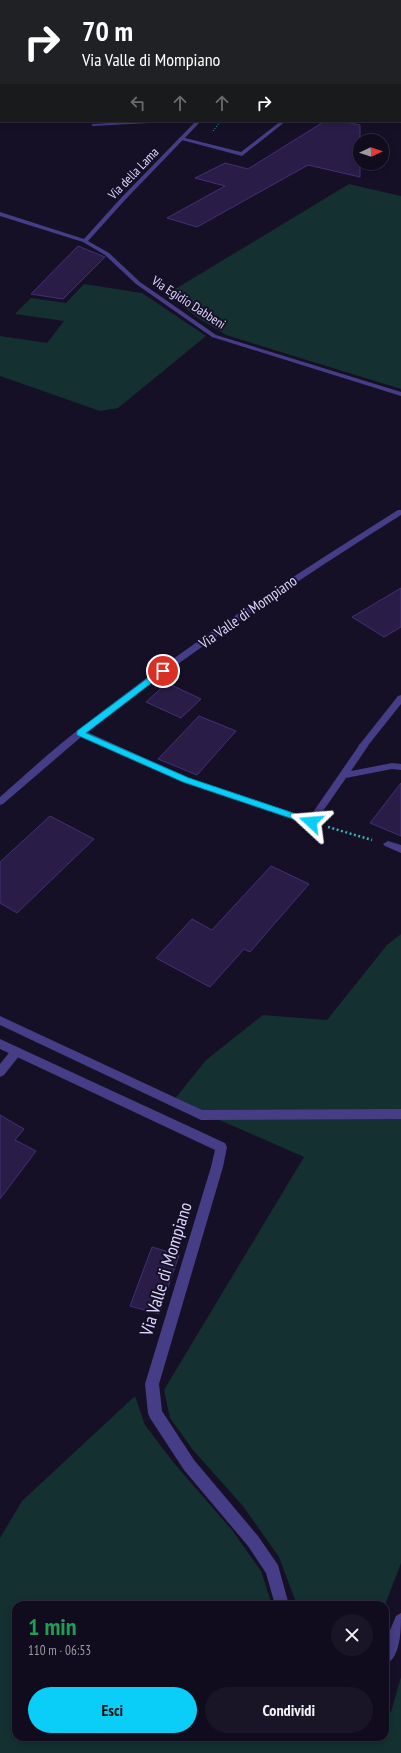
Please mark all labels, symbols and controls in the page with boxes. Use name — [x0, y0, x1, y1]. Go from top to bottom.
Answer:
text: 70 m — [82, 12, 133, 49]
icon: right — [16, 16, 68, 68]
text: Via Valle di Mompiano — [82, 48, 220, 71]
icon: left — [127, 92, 149, 114]
icon: ahead — [169, 92, 191, 114]
icon: ahead — [211, 92, 233, 114]
icon: right — [253, 92, 275, 114]
north arrow — [353, 134, 389, 170]
map controls — [353, 134, 389, 170]
street label: Via della Lama — [104, 144, 162, 204]
street label: Via Egidio Dabbeni — [148, 272, 229, 333]
street label: Via Valle di Mompiano — [194, 571, 300, 653]
pin — [146, 654, 180, 688]
icon: arrive — [152, 660, 174, 682]
position arrow — [290, 801, 332, 843]
street label: Via Valle di Mompiano — [134, 1199, 197, 1339]
text: 1 min — [28, 1611, 76, 1642]
button: close — [331, 1614, 373, 1656]
text: 110 m · 06:53 — [28, 1642, 91, 1659]
button: Esci — [28, 1687, 197, 1733]
button: Condividi — [205, 1687, 373, 1733]

